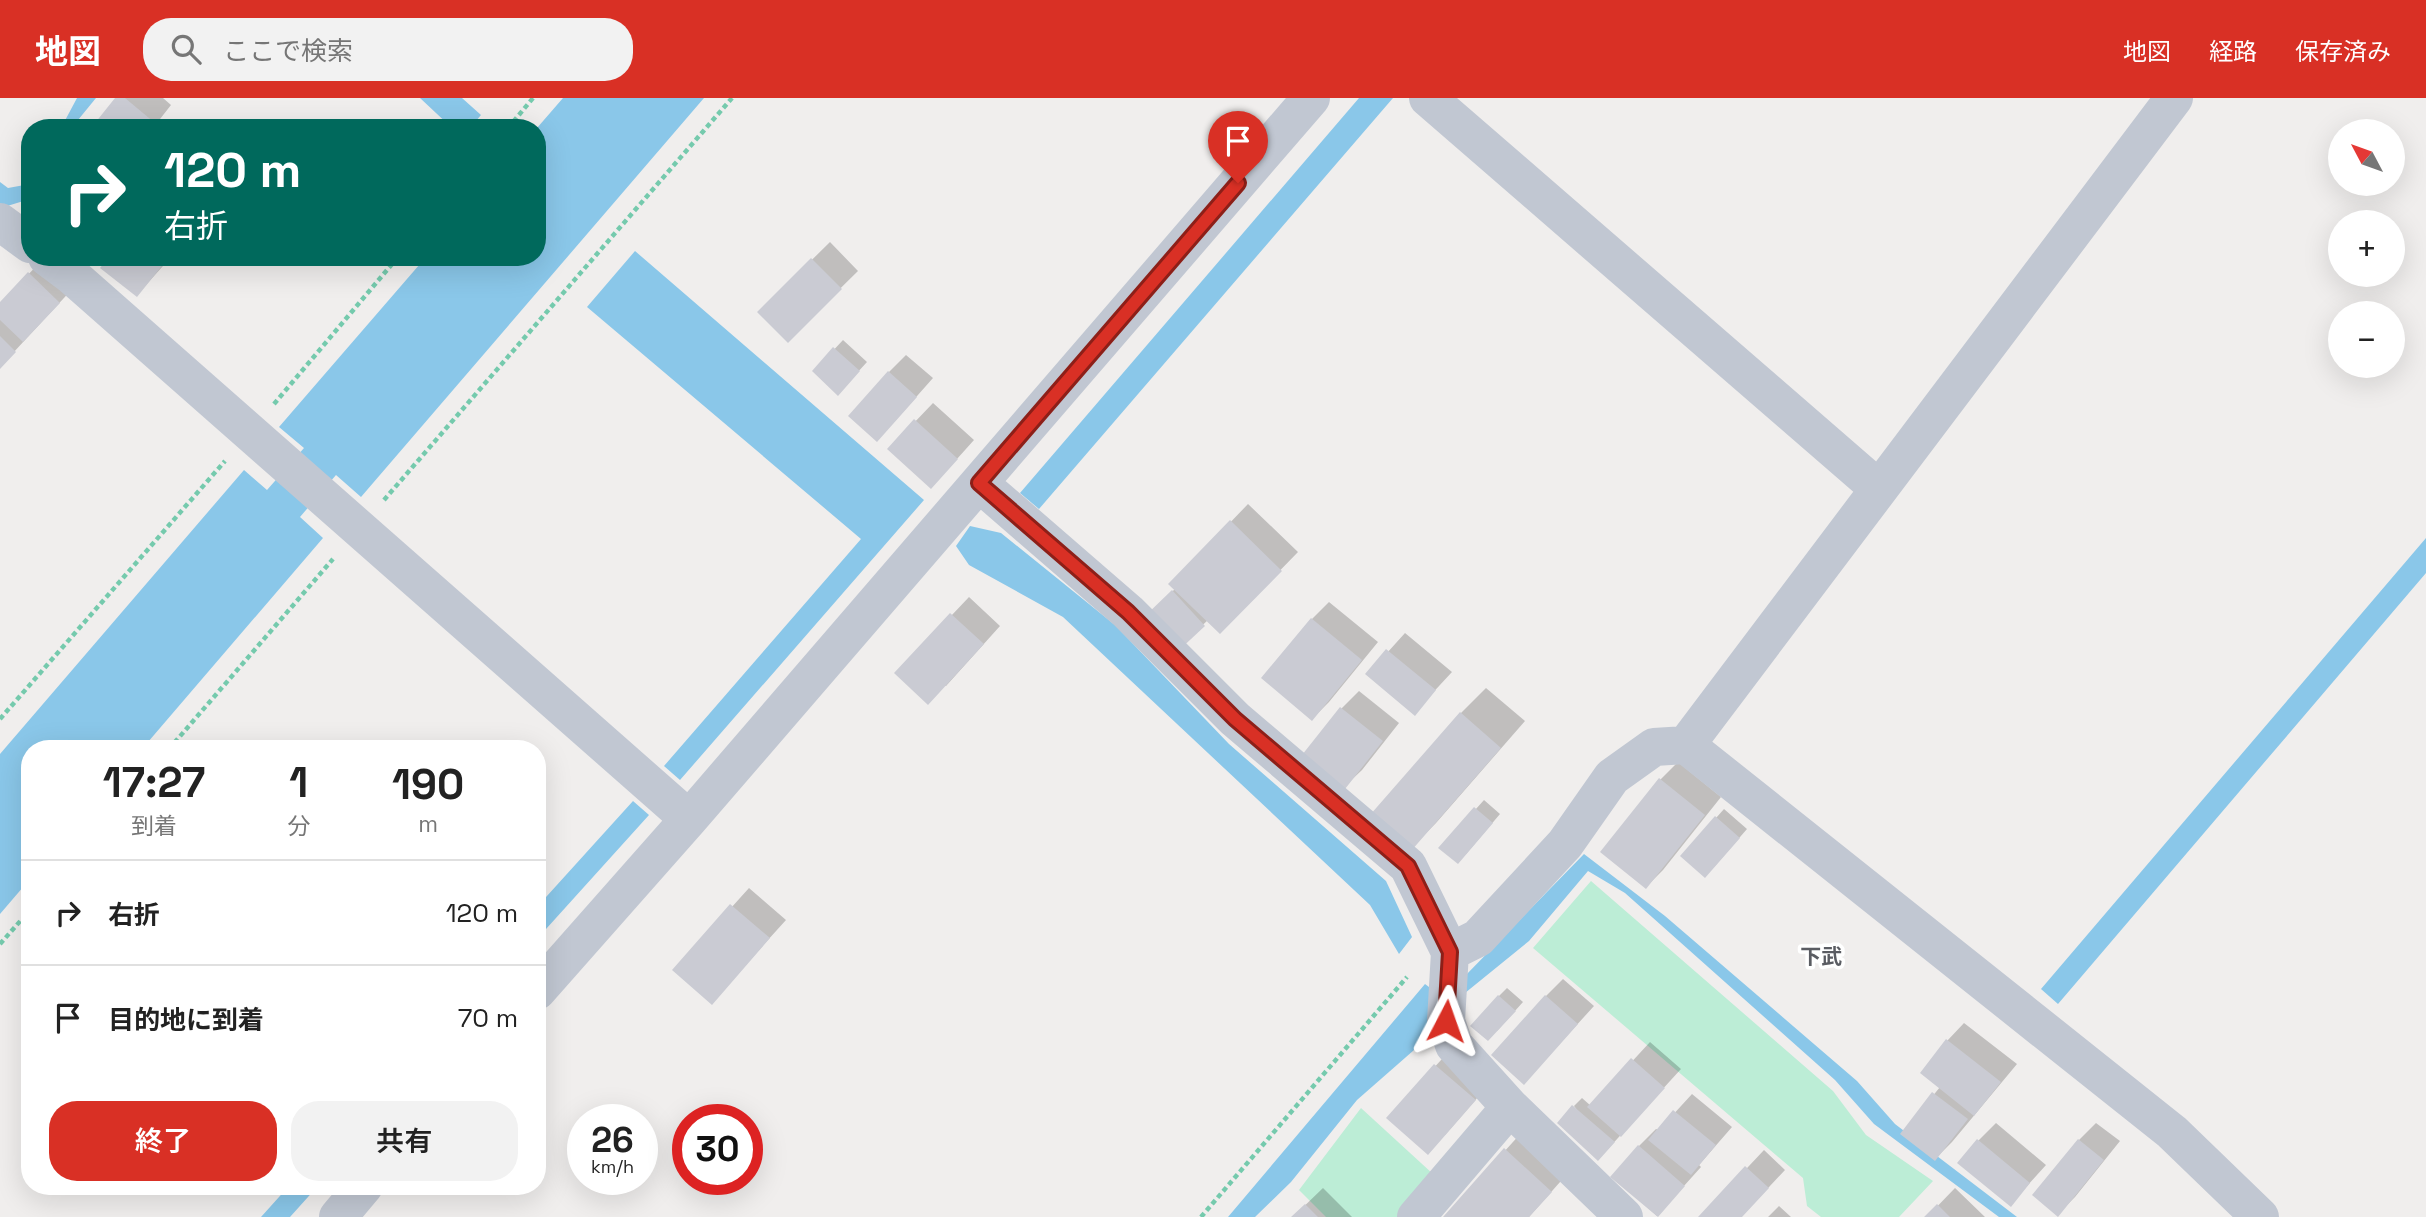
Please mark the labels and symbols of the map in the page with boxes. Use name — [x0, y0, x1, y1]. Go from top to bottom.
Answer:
pin — [1208, 111, 1268, 183]
north arrow — [2328, 119, 2404, 196]
district label: 下武 — [1800, 943, 1842, 970]
position arrow — [1409, 984, 1483, 1058]
speed limit sign: 30 — [672, 1104, 763, 1195]

